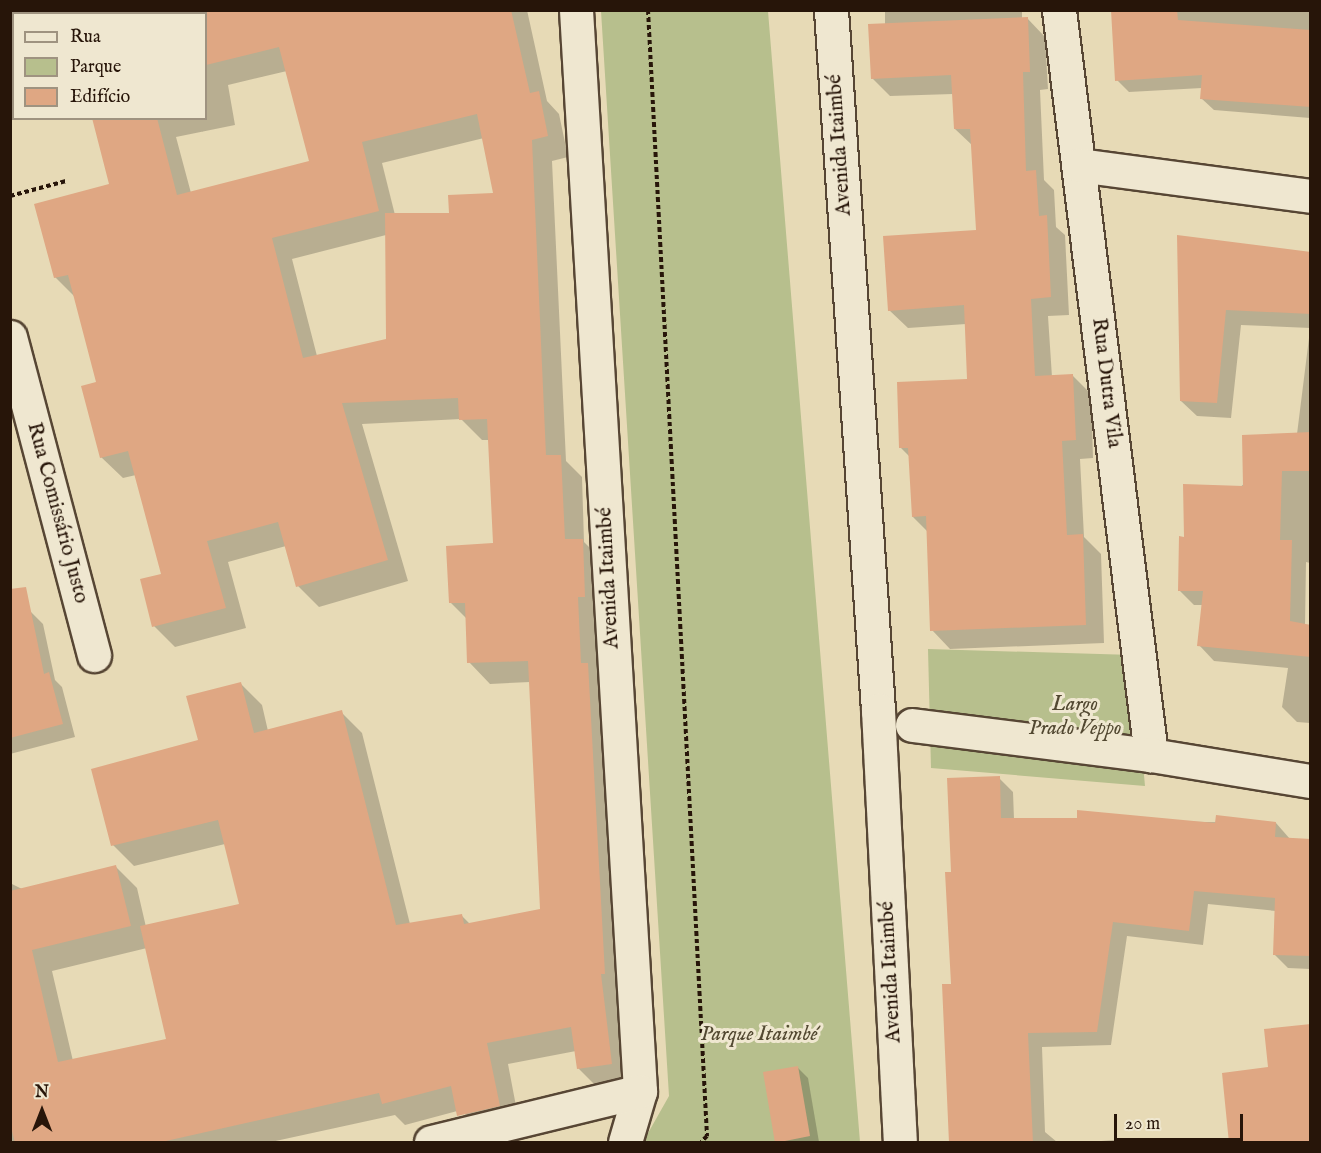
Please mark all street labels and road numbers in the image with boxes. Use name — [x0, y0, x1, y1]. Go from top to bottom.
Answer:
street label: Avenida Itaimbé — [822, 73, 858, 217]
street label: Rua Dutra Vila — [1086, 316, 1126, 450]
street label: Rua Comissário Justo — [21, 420, 93, 606]
street label: Avenida Itaimbé — [593, 506, 625, 650]
street label: Avenida Itaimbé — [875, 900, 907, 1044]

